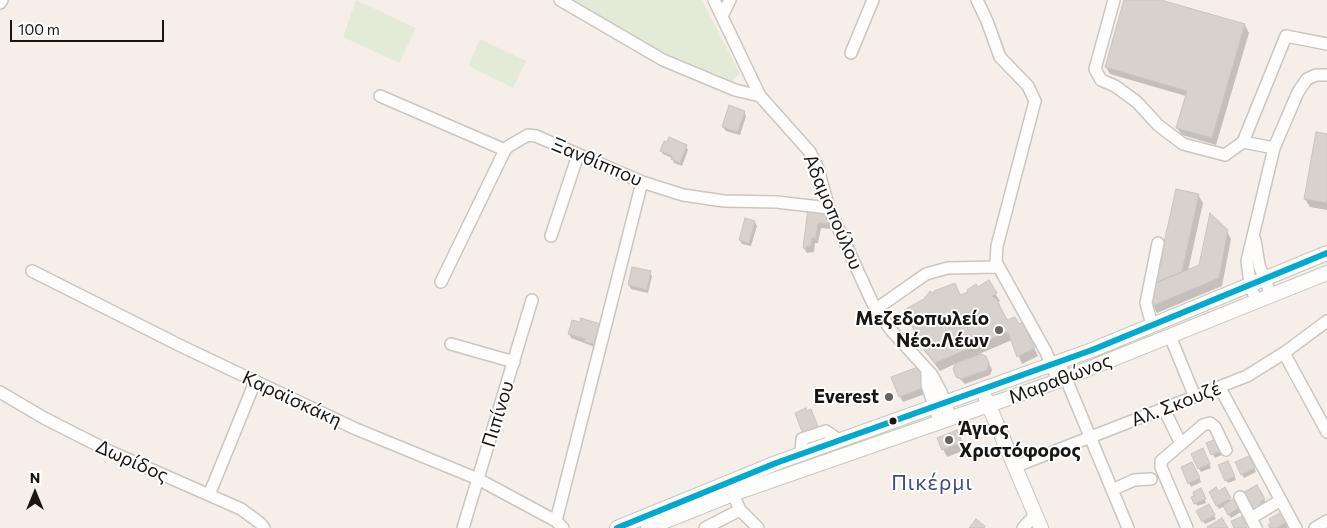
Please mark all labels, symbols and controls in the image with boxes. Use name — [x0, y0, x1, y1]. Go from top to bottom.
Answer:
scale bar — [12, 10, 166, 42]
text: 100 m — [18, 20, 60, 38]
street label: Ξανθίππου — [548, 133, 646, 191]
street label: Αδαμοπούλου — [798, 151, 868, 273]
place label: Μεζεδοπωλείο Νέο..Λέων — [855, 308, 989, 352]
marker: Μεζεδοπωλείο Νέο..Λέων — [993, 324, 1005, 336]
street label: Μαραθώνος — [1005, 349, 1115, 409]
street label: Καραϊσκάκη — [239, 366, 345, 432]
street label: Αλ. Σκουζέ — [1128, 376, 1224, 432]
street label: Πιπίνου — [477, 378, 519, 450]
place label: Everest — [814, 386, 879, 408]
marker: Everest — [883, 391, 895, 403]
unlabelled marker — [888, 416, 898, 426]
place label: Άγιος Χριστόφορος — [959, 418, 1081, 462]
marker: Άγιος Χριστόφορος — [943, 434, 955, 446]
street label: Δωρίδος — [92, 435, 172, 487]
north arrow — [10, 468, 60, 518]
text: N — [30, 469, 40, 486]
district label: Πικέρμι — [890, 470, 974, 496]

